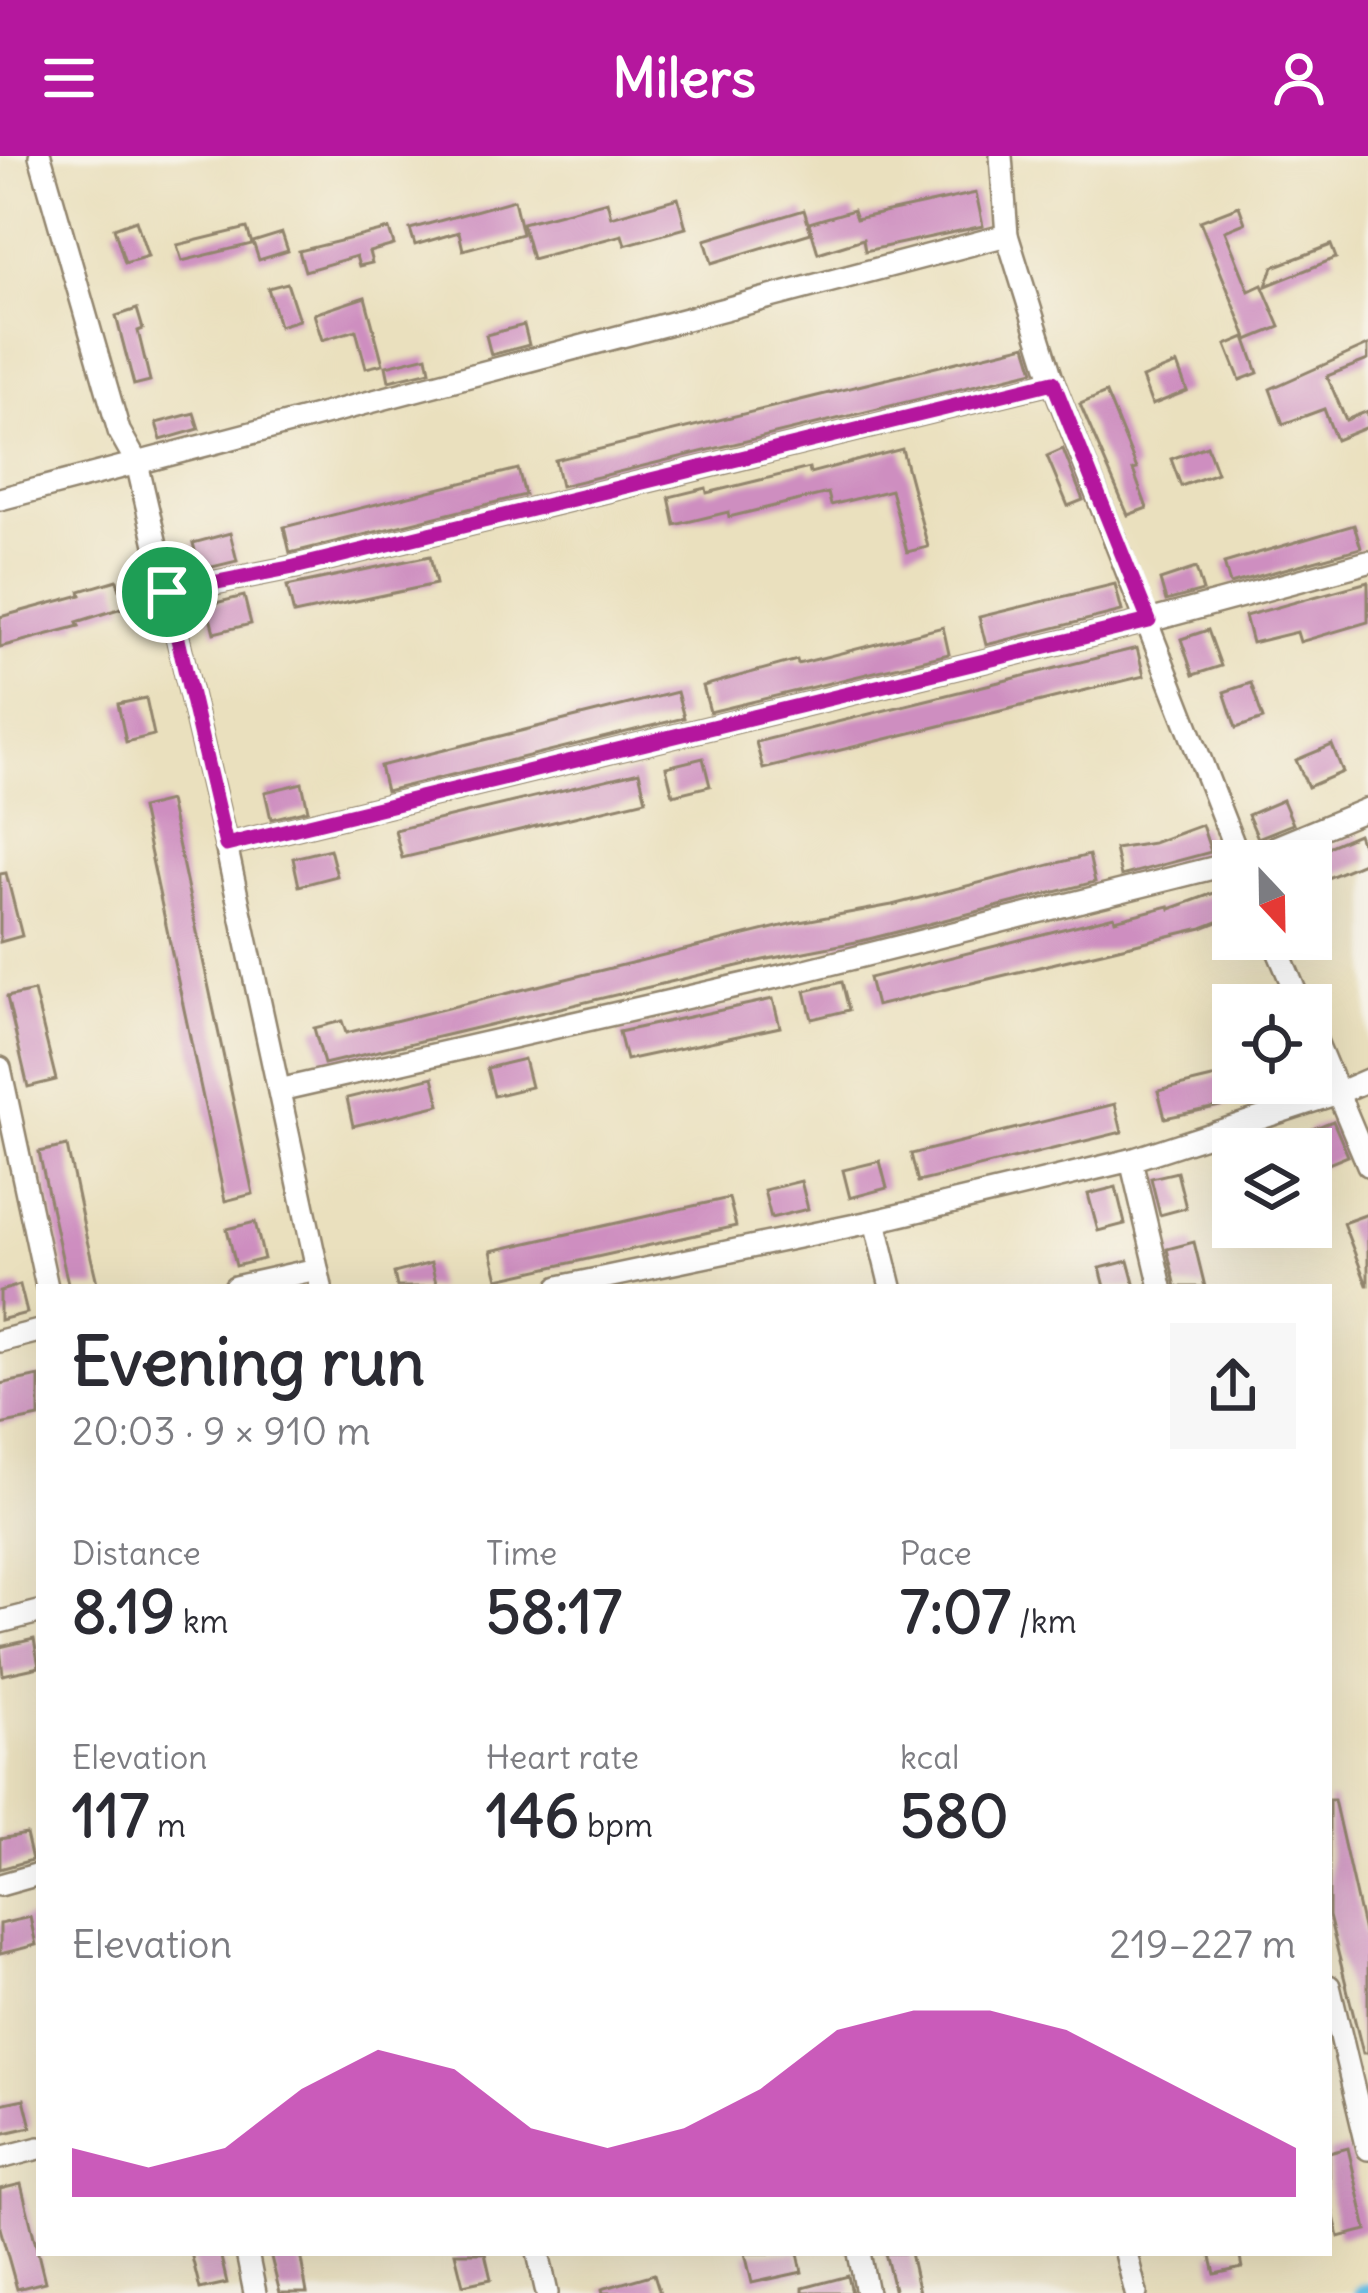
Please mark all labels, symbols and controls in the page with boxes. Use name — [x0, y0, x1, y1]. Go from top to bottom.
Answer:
text: Milers — [612, 44, 756, 112]
icon: menu — [36, 45, 102, 111]
icon: person — [1266, 45, 1332, 111]
pin — [116, 541, 218, 643]
icon: arrive — [134, 559, 200, 625]
north arrow — [1212, 840, 1332, 960]
map controls — [1212, 840, 1332, 1248]
button: locate — [1212, 984, 1332, 1104]
button: layers — [1212, 1128, 1332, 1248]
text: Evening run — [72, 1320, 425, 1403]
button: share — [1170, 1323, 1296, 1449]
text: 20:03 · 9 × 910 m — [72, 1407, 371, 1456]
text: Distance — [72, 1532, 201, 1574]
text: Time — [486, 1532, 557, 1574]
text: Pace — [900, 1532, 972, 1574]
text: 8.19 — [72, 1574, 175, 1649]
text: 58:17 — [486, 1574, 622, 1649]
text: 7:07 — [900, 1574, 1011, 1649]
text: km — [175, 1600, 229, 1642]
text: /km — [1011, 1600, 1077, 1642]
text: Elevation — [72, 1736, 207, 1778]
text: Heart rate — [486, 1736, 639, 1778]
text: kcal — [900, 1736, 959, 1778]
text: 117 — [72, 1778, 149, 1853]
text: 146 — [486, 1778, 579, 1853]
text: 580 — [900, 1778, 1009, 1853]
text: m — [149, 1804, 186, 1846]
text: bpm — [579, 1804, 653, 1846]
text: Elevation — [72, 1920, 232, 1969]
text: 219–227 m — [1109, 1920, 1296, 1969]

